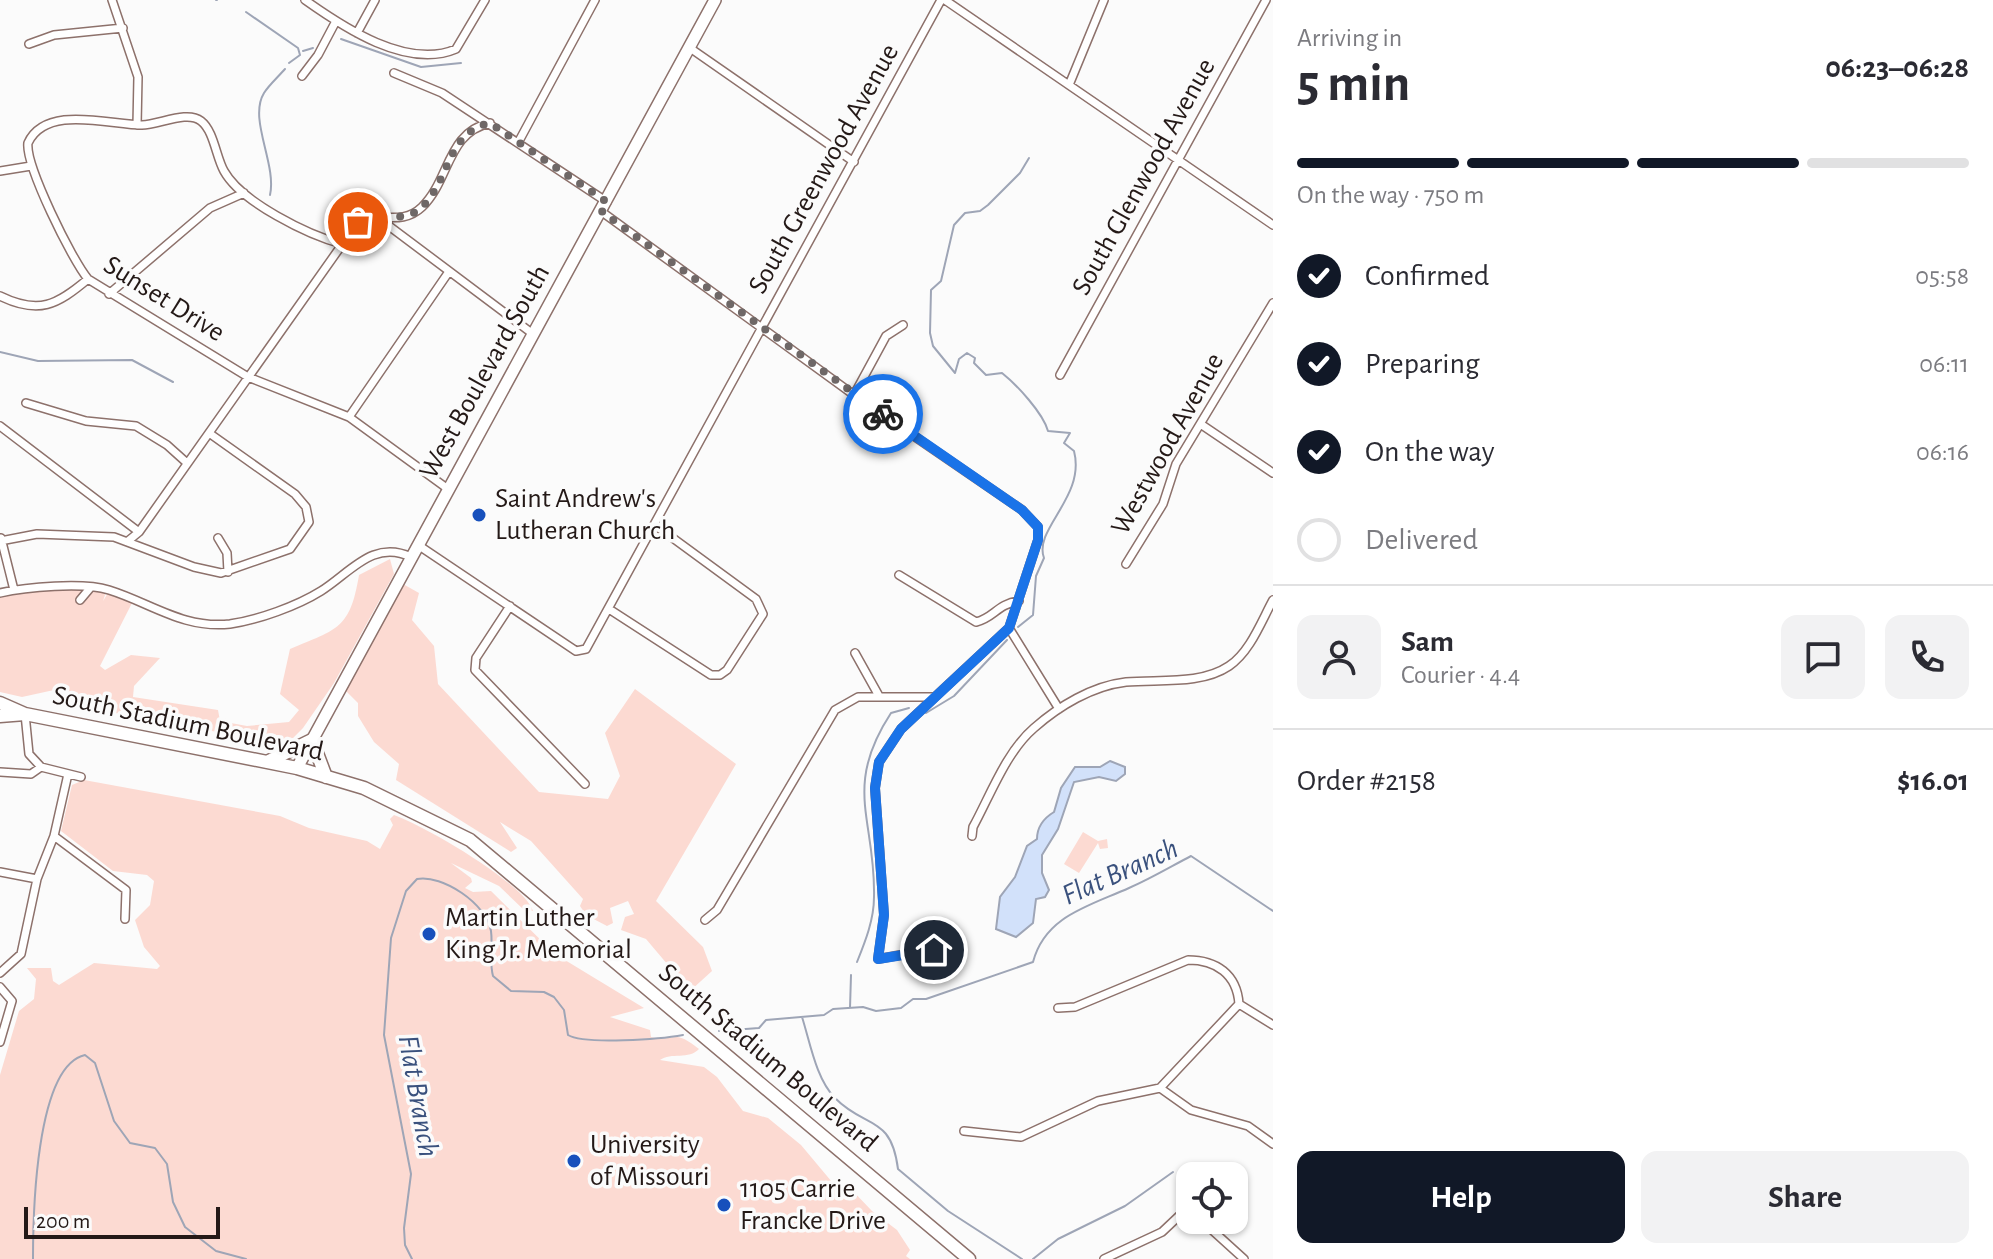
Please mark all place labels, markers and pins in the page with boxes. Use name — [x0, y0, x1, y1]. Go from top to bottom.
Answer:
pin — [324, 188, 392, 256]
place label: Saint Andrew's Lutheran Church — [495, 485, 675, 545]
marker: Saint Andrew's Lutheran Church — [470, 506, 488, 524]
place label: Martin Luther King Jr. Memorial — [445, 904, 632, 964]
pin — [900, 916, 968, 984]
marker: Martin Luther King Jr. Memorial — [420, 925, 438, 943]
place label: University of Missouri — [590, 1131, 709, 1191]
marker: University of Missouri — [565, 1152, 583, 1170]
place label: 1105 Carrie Francke Drive — [740, 1175, 886, 1235]
marker: 1105 Carrie Francke Drive — [715, 1196, 733, 1214]

